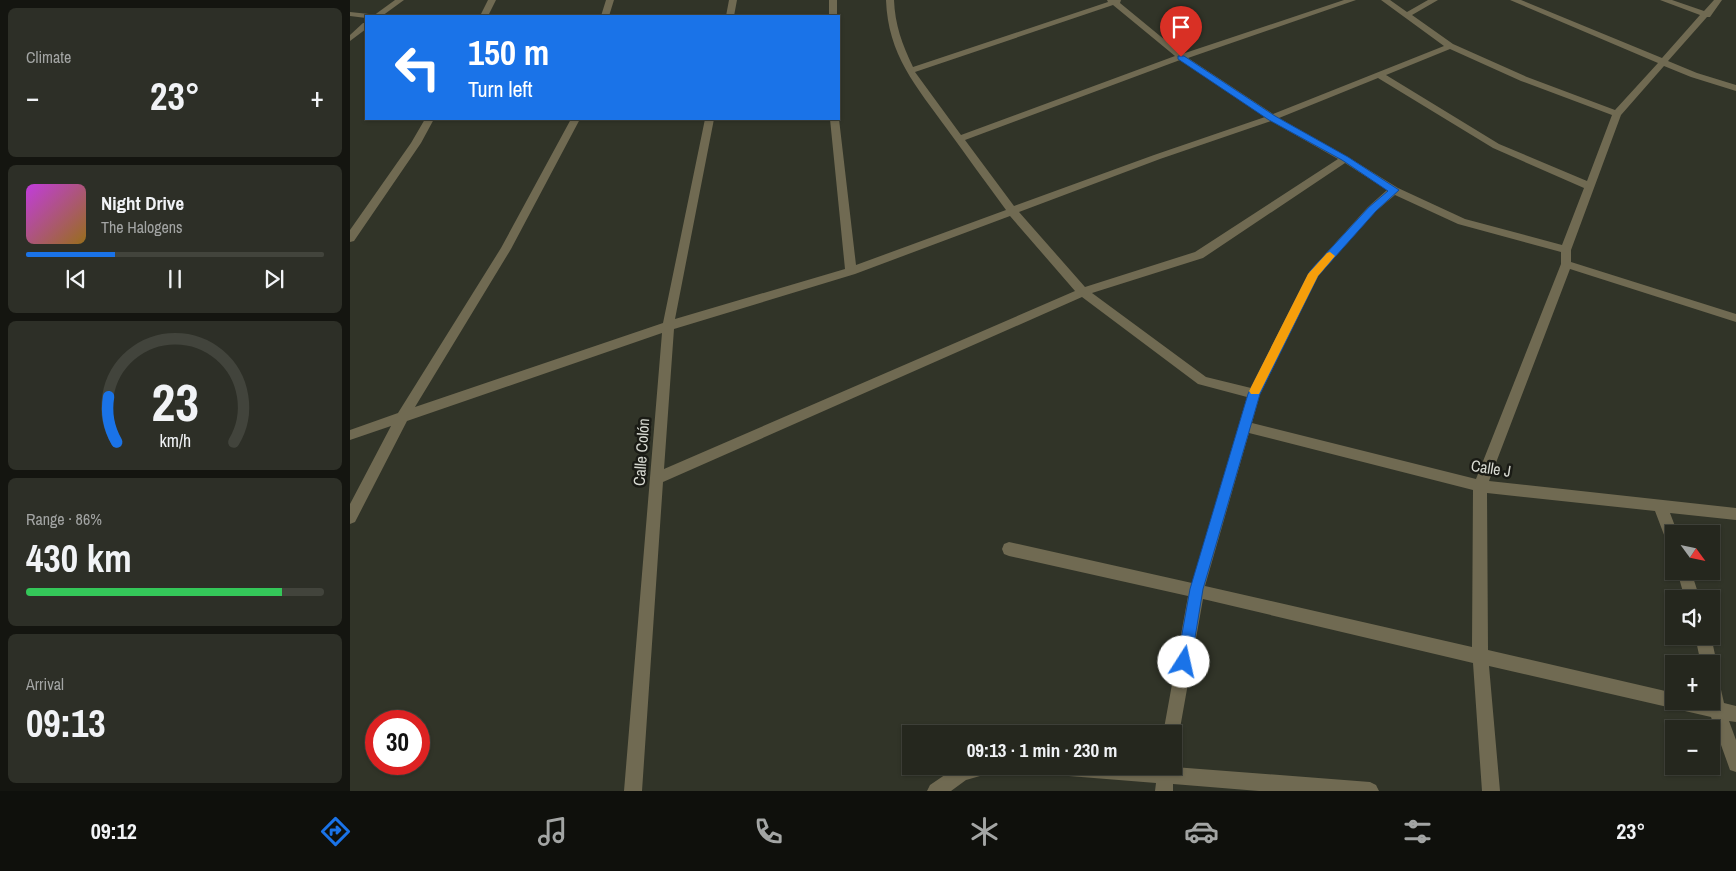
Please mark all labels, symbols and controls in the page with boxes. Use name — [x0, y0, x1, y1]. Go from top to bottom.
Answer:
pin — [1160, 6, 1202, 57]
icon: arrive — [1167, 13, 1195, 41]
text: 150 m — [468, 29, 549, 76]
icon: left — [385, 35, 450, 100]
text: Climate — [26, 46, 71, 68]
text: 23° — [150, 71, 200, 122]
text: Turn left — [468, 74, 533, 104]
text: − — [26, 78, 39, 116]
text: + — [311, 78, 324, 116]
text: Night Drive — [101, 190, 184, 216]
text: The Halogens — [101, 216, 183, 238]
icon: previous — [62, 265, 90, 293]
icon: pause — [161, 265, 189, 293]
icon: next — [260, 265, 288, 293]
text: 23 — [151, 367, 199, 437]
street label: Calle Colón — [628, 417, 654, 487]
text: km/h — [159, 429, 191, 453]
street label: Calle J — [1469, 454, 1513, 482]
text: Range · 86% — [26, 508, 102, 530]
north arrow — [1665, 525, 1720, 580]
map controls — [1665, 525, 1720, 775]
text: 430 km — [26, 533, 132, 584]
button: sound — [1665, 590, 1720, 645]
position arrow — [1157, 635, 1209, 687]
button: + — [1665, 655, 1720, 710]
text: Arrival — [26, 673, 64, 695]
text: 09:13 — [26, 698, 106, 749]
speed limit sign: 30 — [365, 710, 430, 775]
button: − — [1665, 720, 1720, 775]
text: 09:13 · 1 min · 230 m — [967, 737, 1117, 763]
icon: directions — [318, 814, 353, 849]
icon: music — [535, 814, 570, 849]
icon: phone — [751, 814, 786, 849]
icon: climate — [967, 814, 1002, 849]
icon: car — [1184, 814, 1219, 849]
icon: filters — [1400, 814, 1435, 849]
text: 09:12 — [91, 816, 137, 846]
text: 23° — [1616, 816, 1645, 846]

